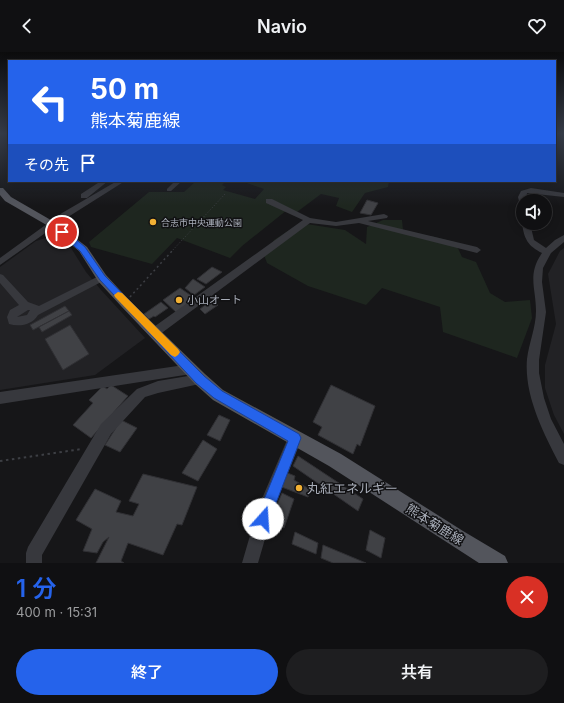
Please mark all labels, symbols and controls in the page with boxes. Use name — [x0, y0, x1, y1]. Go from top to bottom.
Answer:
icon: back — [16, 15, 38, 37]
icon: heart — [526, 15, 548, 37]
text: Navio — [257, 16, 307, 37]
text: 50 m — [90, 72, 159, 106]
icon: left — [24, 76, 76, 128]
text: 熊本菊鹿線 — [90, 110, 180, 131]
icon: arrive — [77, 152, 99, 174]
text: その先 — [24, 155, 69, 174]
map controls — [516, 194, 552, 230]
button: sound — [516, 194, 552, 230]
pin — [45, 215, 79, 249]
marker: 合志市中央運動公園 — [148, 217, 158, 227]
place label: 合志市中央運動公園 — [161, 217, 242, 228]
icon: arrive — [51, 221, 73, 243]
place label: 小山オート — [187, 293, 242, 307]
marker: 小山オート — [174, 295, 184, 305]
place label: 丸紅エネルギー — [307, 480, 398, 496]
marker: 丸紅エネルギー — [294, 483, 304, 493]
position arrow — [242, 498, 284, 540]
street label: 熊本菊鹿線 — [403, 500, 467, 548]
text: 1 分 — [16, 574, 56, 603]
button: close — [506, 576, 548, 618]
text: 400 m · 15:31 — [16, 604, 97, 620]
button: 終了 — [16, 649, 278, 695]
button: 共有 — [286, 649, 548, 695]

